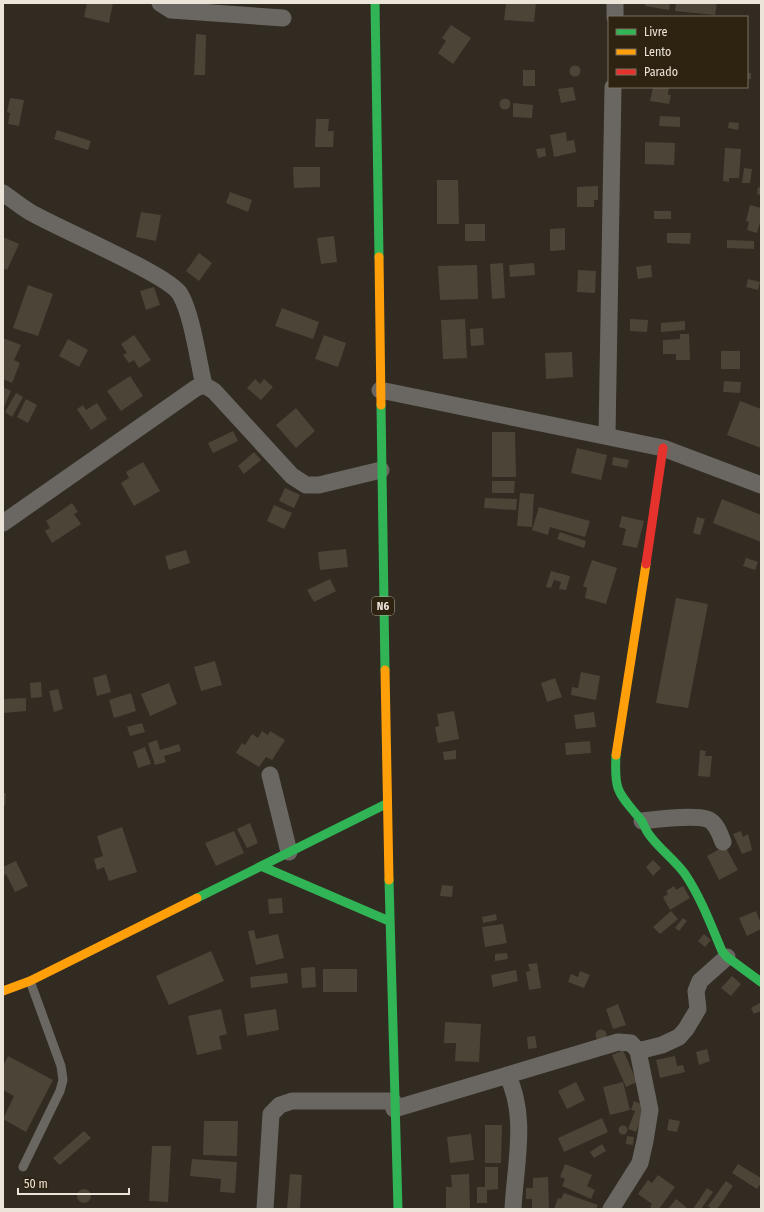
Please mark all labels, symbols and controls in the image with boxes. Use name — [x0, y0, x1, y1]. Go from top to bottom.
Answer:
legend — [608, 16, 748, 88]
text: Livre — [644, 25, 668, 39]
text: Lento — [644, 45, 671, 59]
text: Parado — [644, 65, 678, 79]
road number: N6 — [372, 597, 394, 615]
scale bar — [18, 1170, 129, 1196]
text: 50 m — [24, 1177, 48, 1191]

